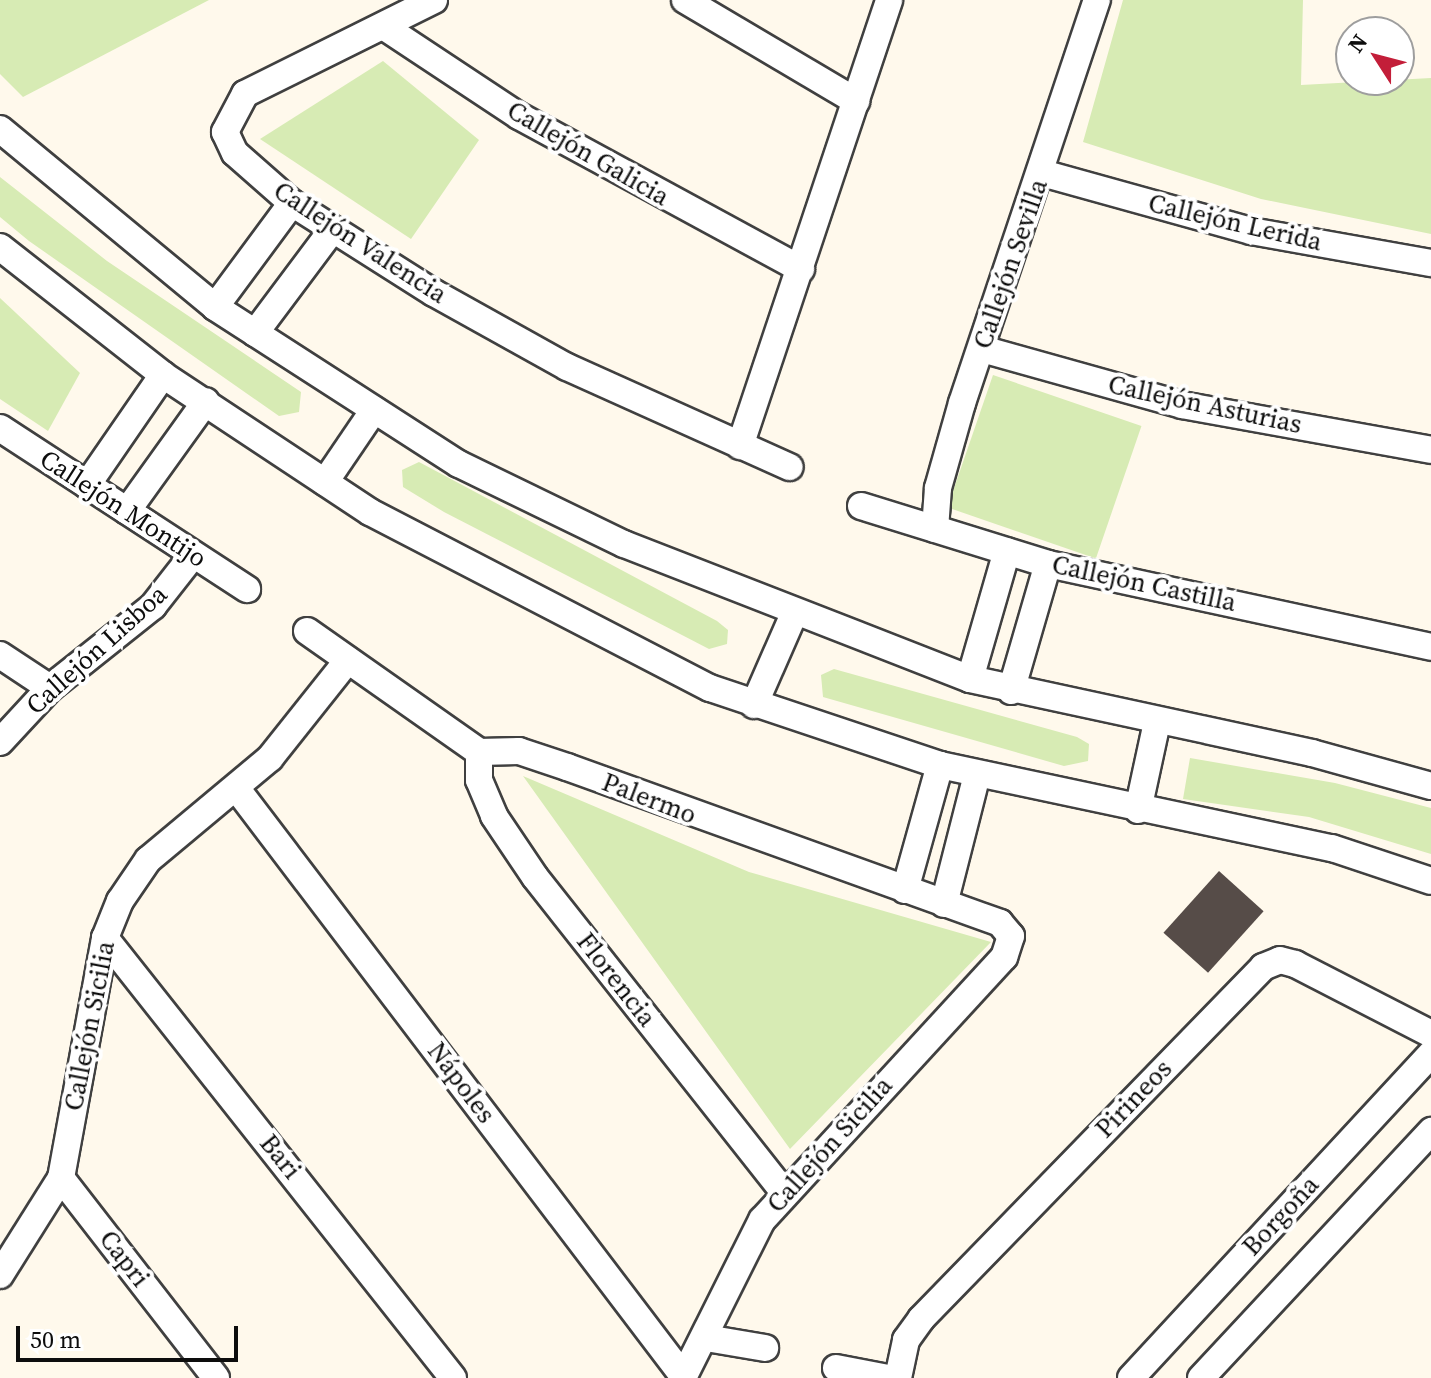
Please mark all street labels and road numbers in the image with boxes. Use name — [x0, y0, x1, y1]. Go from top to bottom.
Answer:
street label: Callejón Galicia — [501, 95, 675, 213]
street label: Callejón Valencia — [267, 175, 453, 311]
street label: Callejón Sevilla — [967, 175, 1055, 353]
street label: Callejón Lerida — [1145, 188, 1325, 258]
street label: Callejón Asturias — [1105, 369, 1305, 441]
street label: Callejón Montijo — [34, 444, 212, 574]
street label: Callejón Castilla — [1049, 549, 1239, 619]
street label: Callejón Lisboa — [20, 579, 174, 721]
street label: Palermo — [598, 767, 700, 831]
street label: Florencia — [570, 927, 662, 1033]
street label: Callejón Sicilia — [58, 939, 122, 1113]
street label: Nápoles — [421, 1036, 501, 1130]
street label: Pirineos — [1089, 1053, 1179, 1145]
street label: Callejón Sicilia — [761, 1071, 899, 1219]
street label: Bari — [253, 1128, 307, 1186]
street label: Borgoña — [1236, 1170, 1326, 1262]
street label: Capri — [92, 1225, 156, 1293]

